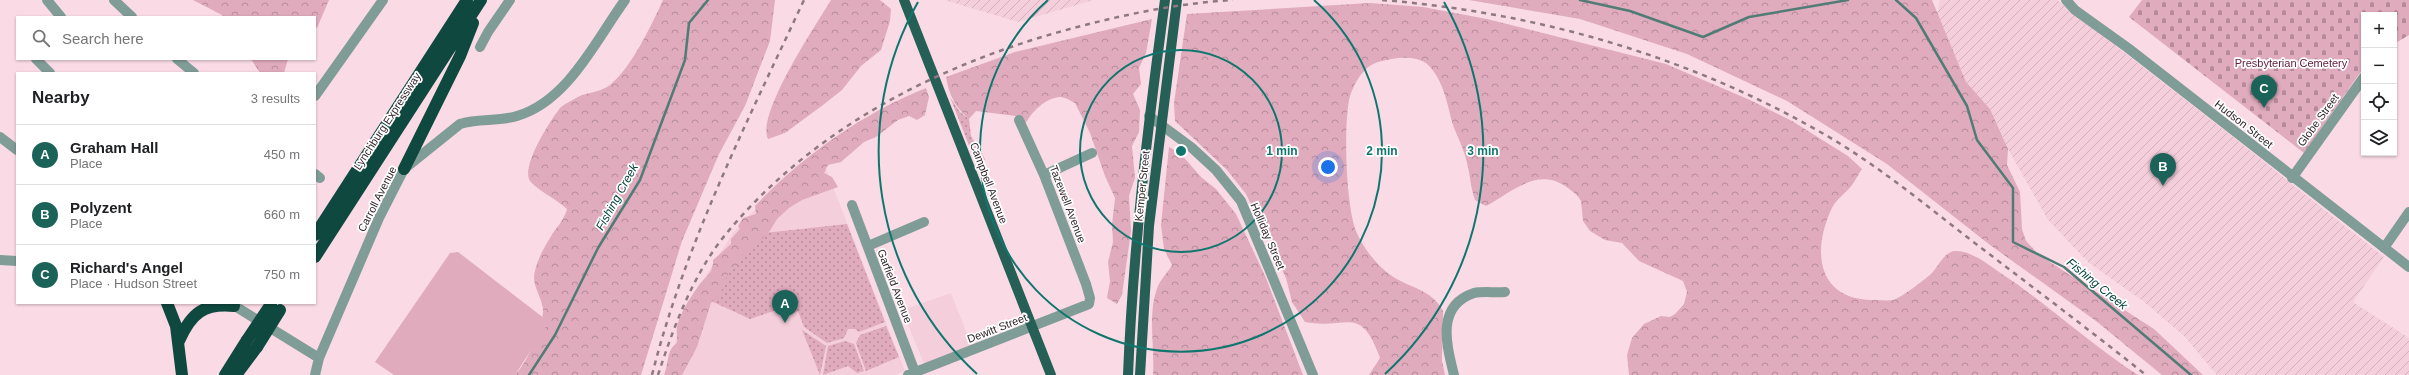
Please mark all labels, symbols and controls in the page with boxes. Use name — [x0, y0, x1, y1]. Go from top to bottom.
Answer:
map controls — [2361, 12, 2397, 156]
button: + — [2361, 12, 2397, 48]
search box — [16, 16, 316, 60]
icon: search — [30, 27, 52, 49]
text: Search here — [62, 30, 144, 47]
button: − — [2361, 48, 2397, 84]
park label: Presbyterian Cemetery — [2235, 57, 2348, 69]
street label: Lynchburg Expressway — [351, 70, 423, 172]
pin: C — [2251, 75, 2277, 108]
button: locate — [2361, 84, 2397, 120]
text: Nearby — [32, 88, 90, 107]
text: 3 results — [251, 91, 300, 106]
street label: Globe Street — [2295, 91, 2341, 149]
street label: Hudson Street — [2213, 98, 2275, 150]
button: layers — [2361, 120, 2397, 156]
text: Graham Hall — [70, 139, 158, 156]
street label: Campbell Avenue — [968, 141, 1010, 225]
centre of rings — [1174, 144, 1188, 158]
text: 1 min — [1266, 144, 1298, 158]
text: 2 min — [1366, 144, 1398, 158]
text: 3 min — [1467, 144, 1499, 158]
text: A — [40, 147, 50, 162]
text: 450 m — [264, 147, 300, 162]
street label: Kemper Street — [1132, 150, 1152, 222]
pin: B — [2150, 153, 2176, 186]
text: Place — [70, 156, 103, 171]
your location — [1318, 157, 1338, 177]
water label: Fishing Creek — [593, 160, 642, 233]
street label: Carroll Avenue — [355, 164, 399, 234]
street label: Tazewell Avenue — [1048, 164, 1088, 244]
text: Polyzent — [70, 199, 132, 216]
street label: Holliday Street — [1248, 201, 1288, 271]
text: B — [40, 207, 50, 222]
text: 660 m — [264, 207, 300, 222]
text: Place — [70, 216, 103, 231]
street label: Garfield Avenue — [875, 247, 915, 325]
water label: Fishing Creek — [2064, 255, 2131, 313]
text: Richard's Angel — [70, 259, 183, 276]
text: C — [40, 267, 50, 282]
text: 750 m — [264, 267, 300, 282]
text: Place · Hudson Street — [70, 276, 197, 291]
pin: A — [772, 290, 798, 323]
street label: Dewitt Street — [965, 311, 1029, 345]

